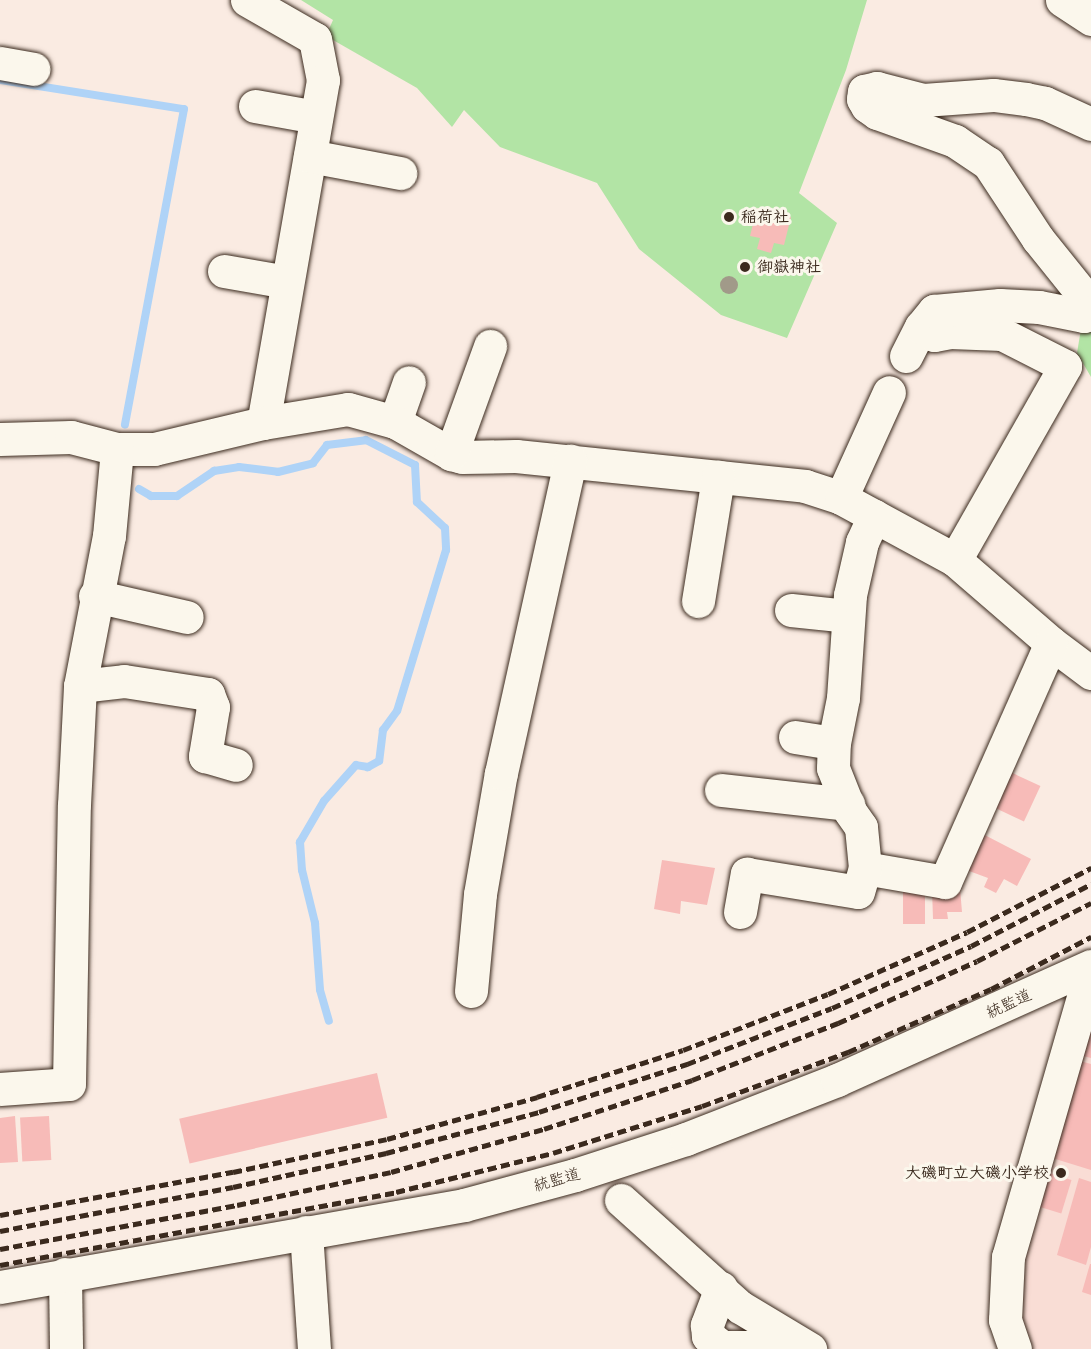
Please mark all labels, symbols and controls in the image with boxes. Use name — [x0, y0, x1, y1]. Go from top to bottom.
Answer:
place label: 稲荷社 — [741, 207, 789, 227]
marker: 稲荷社 — [722, 210, 736, 224]
place label: 御嶽神社 — [757, 257, 821, 277]
marker: 御嶽神社 — [738, 260, 752, 274]
street label: 統監道 — [983, 985, 1035, 1023]
place label: 大磯町立大磯小学校 — [905, 1163, 1049, 1183]
street label: 統監道 — [531, 1164, 583, 1196]
marker: 大磯町立大磯小学校 — [1054, 1166, 1068, 1180]

